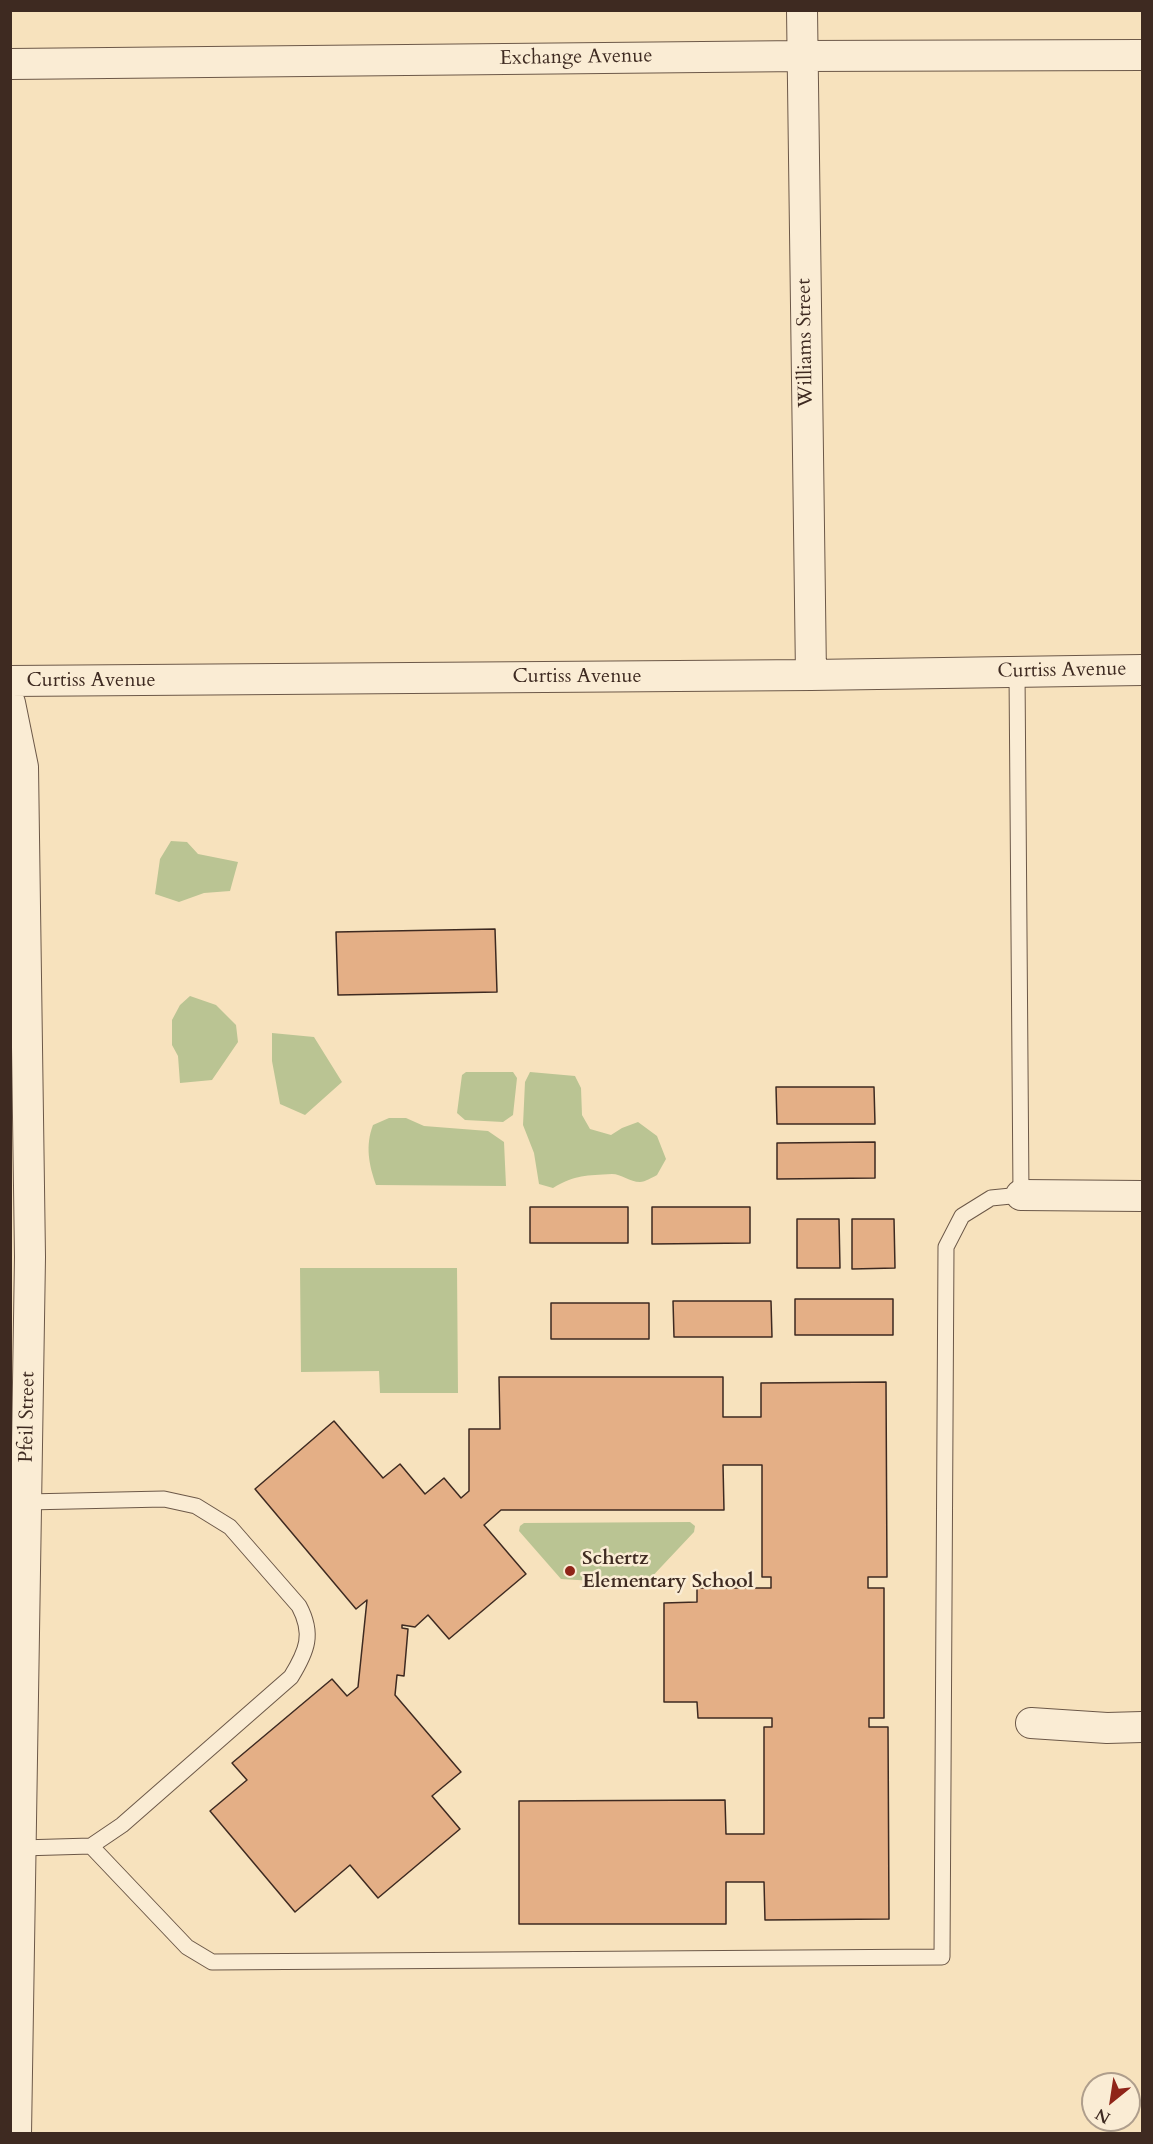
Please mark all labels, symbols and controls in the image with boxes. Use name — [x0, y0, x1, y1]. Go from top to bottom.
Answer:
street label: Exchange Avenue — [499, 45, 653, 71]
street label: Williams Street — [793, 278, 819, 408]
street label: Curtiss Avenue — [997, 658, 1127, 684]
street label: Curtiss Avenue — [512, 665, 642, 689]
street label: Curtiss Avenue — [26, 669, 156, 693]
street label: Pfeil Street — [15, 1371, 41, 1463]
place label: Schertz Elementary School — [582, 1547, 754, 1594]
marker: Schertz Elementary School — [563, 1564, 577, 1578]
north arrow — [1081, 2072, 1141, 2132]
text: N — [1091, 2103, 1115, 2129]

